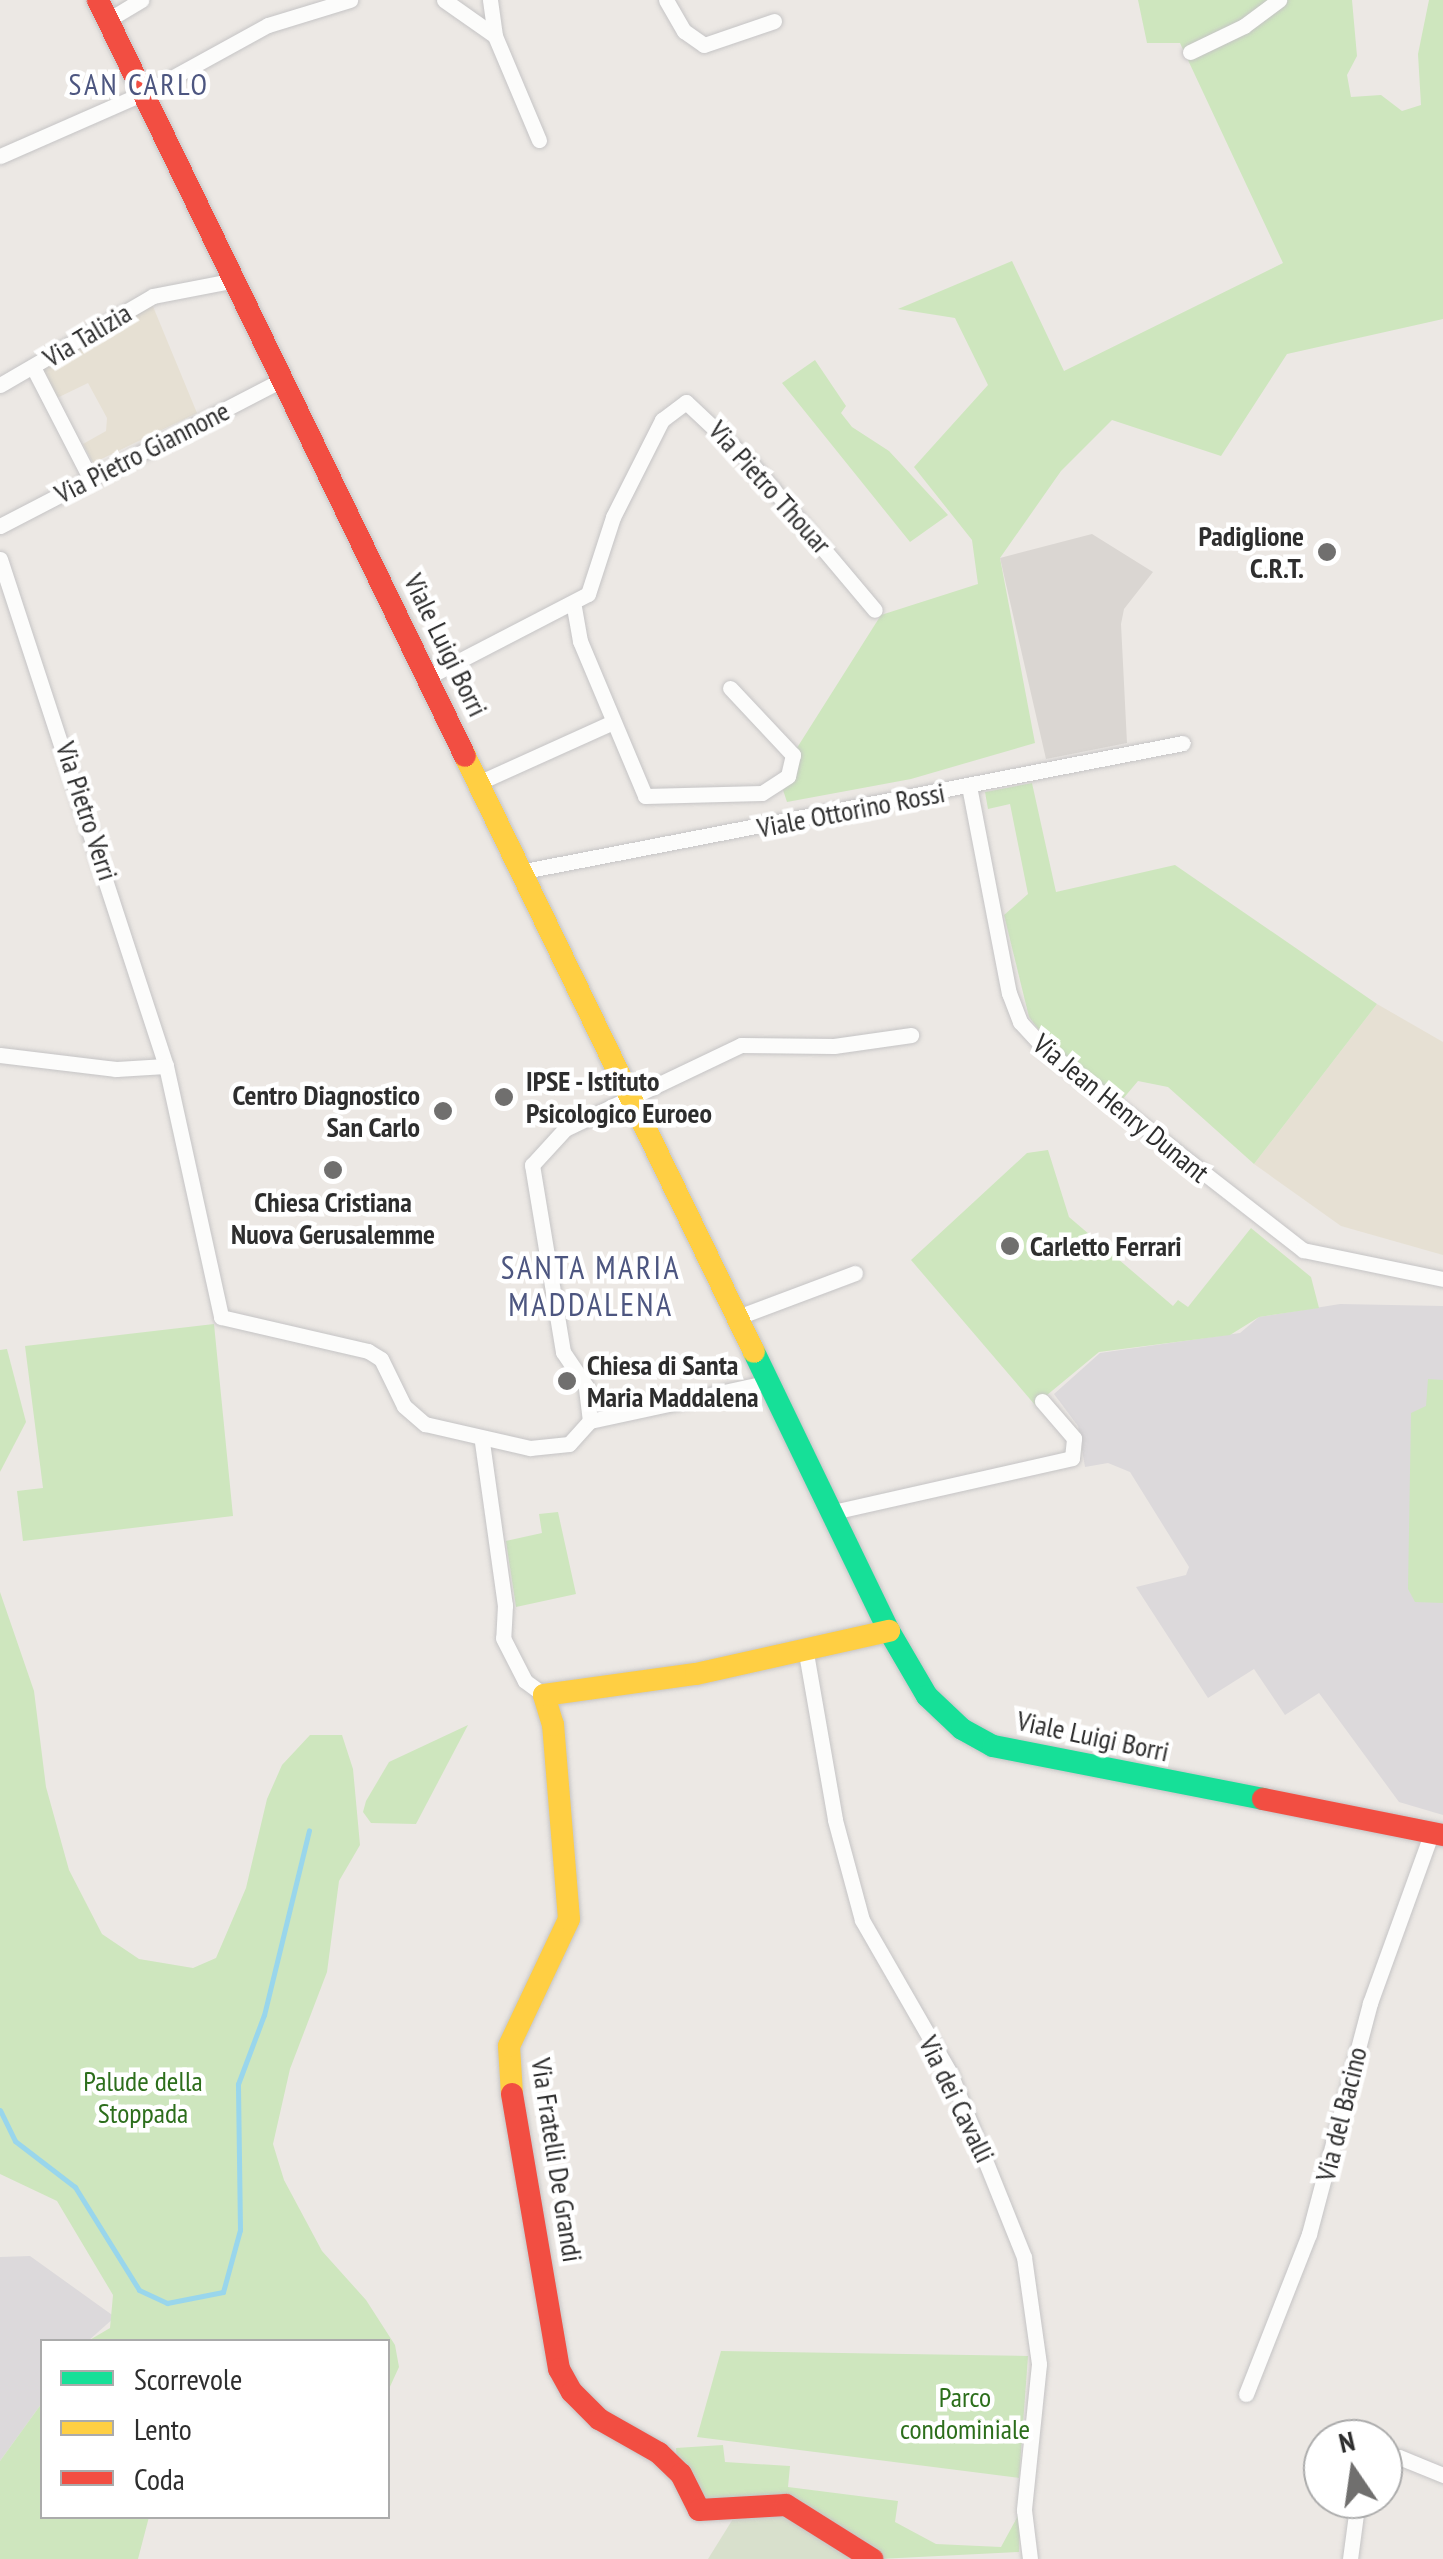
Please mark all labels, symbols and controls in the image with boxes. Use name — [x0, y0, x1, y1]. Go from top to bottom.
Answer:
district label: SAN CARLO — [69, 66, 209, 102]
street label: Via Talizia — [37, 295, 137, 375]
street label: Via Pietro Giannone — [49, 394, 235, 510]
street label: Via Pietro Thouar — [701, 413, 839, 561]
place label: Padiglione C.R.T. — [1198, 519, 1304, 585]
marker: Padiglione C.R.T. — [1314, 539, 1340, 565]
street label: Viale Luigi Borri — [397, 568, 495, 722]
street label: Via Pietro Verri — [49, 737, 125, 885]
street label: Viale Ottorino Rossi — [754, 775, 948, 845]
street label: Via Jean Henry Dunant — [1026, 1027, 1216, 1189]
place label: IPSE - Istituto Psicologico Euroeo — [526, 1064, 712, 1130]
place label: Centro Diagnostico San Carlo — [232, 1078, 420, 1144]
marker: IPSE - Istituto Psicologico Euroeo — [491, 1084, 517, 1110]
marker: Centro Diagnostico San Carlo — [430, 1098, 456, 1124]
marker: Chiesa Cristiana Nuova Gerusalemme — [322, 1159, 344, 1181]
place label: Chiesa Cristiana Nuova Gerusalemme — [231, 1185, 435, 1251]
place label: Carletto Ferrari — [1030, 1229, 1182, 1263]
marker: Carletto Ferrari — [999, 1235, 1021, 1257]
district label: SANTA MARIA MADDALENA — [500, 1249, 682, 1324]
place label: Chiesa di Santa Maria Maddalena — [587, 1348, 759, 1414]
marker: Chiesa di Santa Maria Maddalena — [556, 1370, 578, 1392]
street label: Viale Luigi Borri — [1014, 1704, 1172, 1768]
street label: Via dei Cavalli — [912, 2030, 1002, 2168]
street label: Via del Bacino — [1308, 2043, 1374, 2185]
street label: Via Fratelli De Grandi — [524, 2056, 590, 2264]
park label: Palude della Stoppada — [83, 2064, 203, 2130]
legend — [40, 2339, 390, 2519]
text: Scorrevole — [134, 2359, 242, 2398]
park label: Parco condominiale — [900, 2380, 1030, 2446]
text: Lento — [134, 2409, 192, 2448]
north arrow — [1303, 2419, 1403, 2519]
text: N — [1335, 2422, 1358, 2461]
text: Coda — [134, 2459, 185, 2498]

